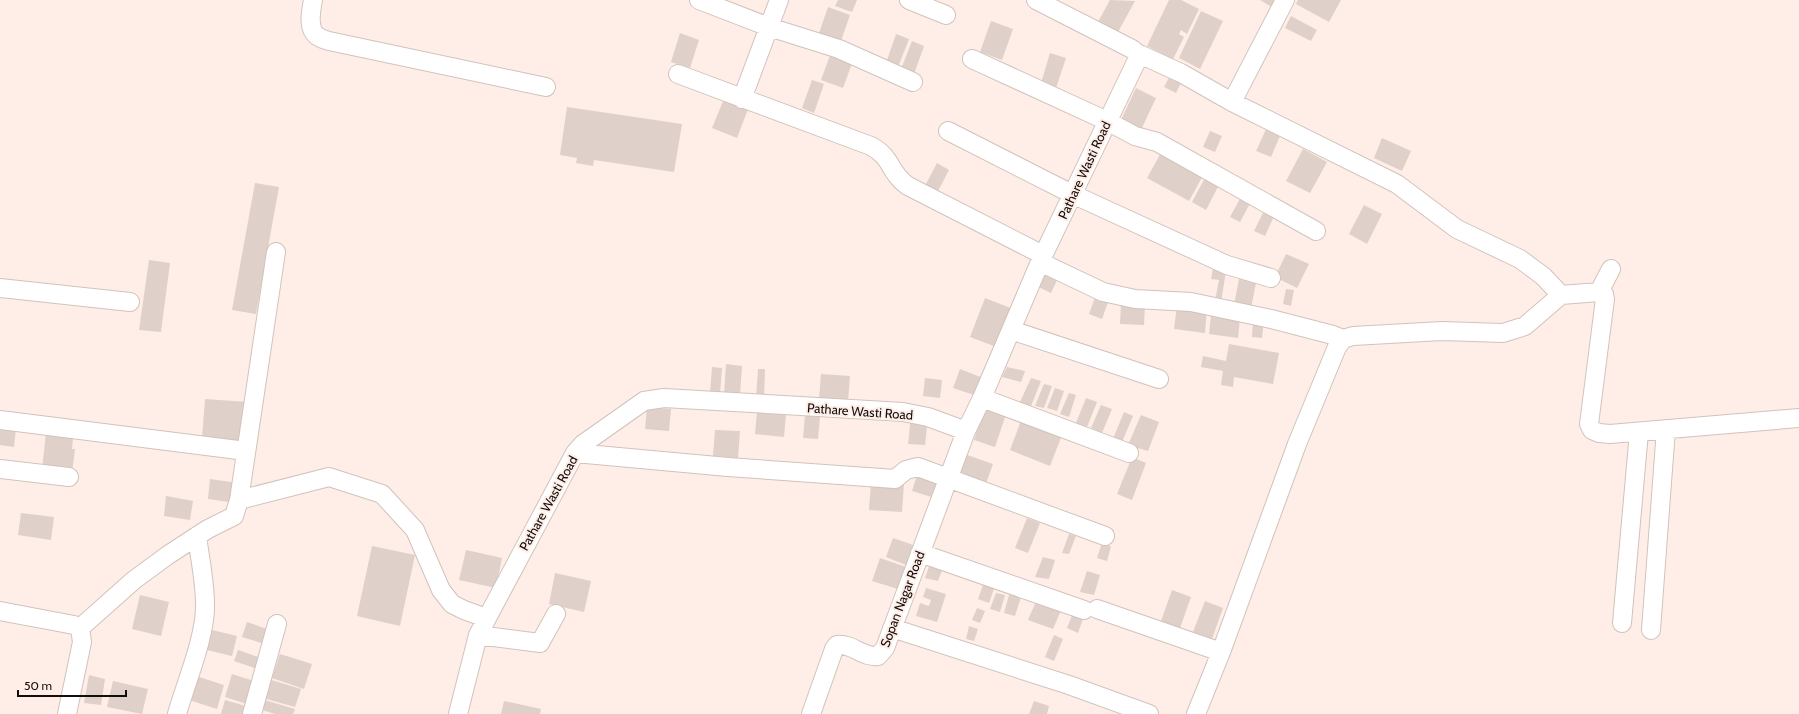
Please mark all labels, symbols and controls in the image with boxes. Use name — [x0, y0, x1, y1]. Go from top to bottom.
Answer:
street label: Pathare Wasti Road — [1054, 118, 1114, 222]
street label: Pathare Wasti Road — [806, 399, 914, 423]
street label: Pathare Wasti Road — [515, 453, 581, 553]
street label: Sopan Nagar Road — [876, 549, 928, 649]
scale bar — [18, 672, 126, 698]
text: 50 m — [24, 678, 52, 693]

